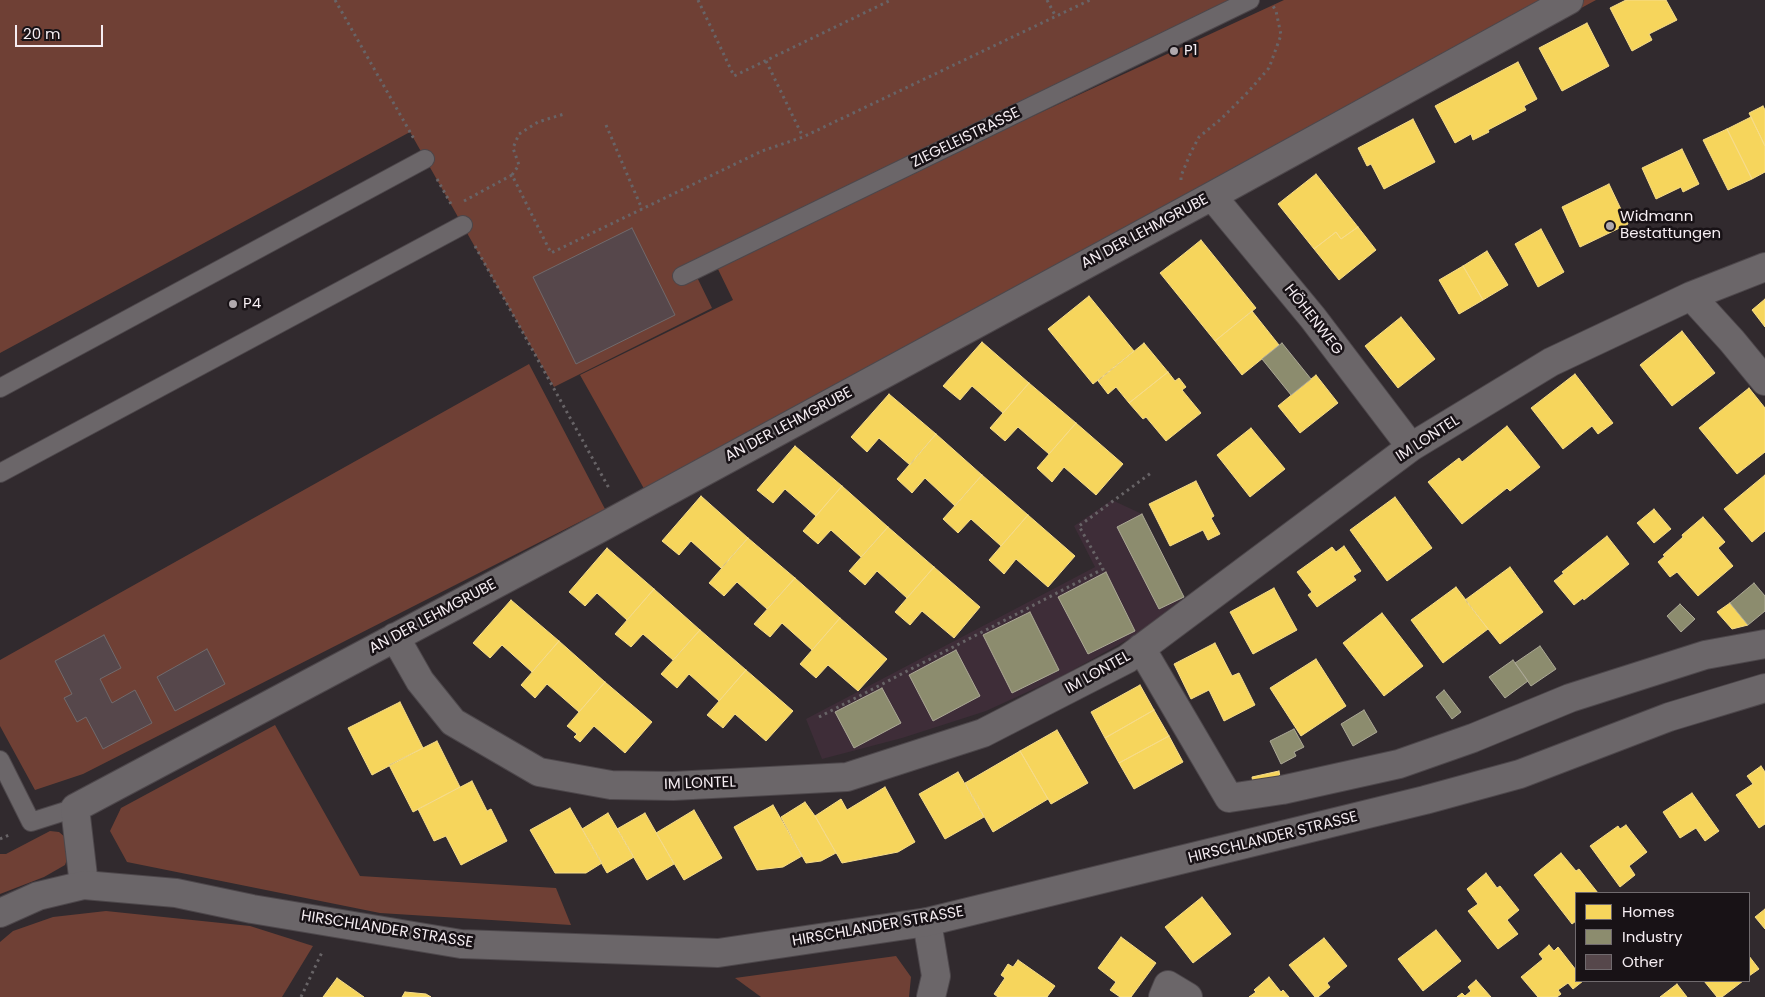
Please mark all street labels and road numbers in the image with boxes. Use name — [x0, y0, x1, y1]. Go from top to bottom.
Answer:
street label: ZIEGELEISTRASSE — [909, 104, 1023, 172]
street label: AN DER LEHMGRUBE — [1078, 191, 1212, 273]
street label: HÖHENWEG — [1280, 281, 1346, 359]
street label: AN DER LEHMGRUBE — [722, 384, 856, 466]
street label: IM LONTEL — [1393, 412, 1463, 466]
street label: AN DER LEHMGRUBE — [366, 576, 500, 658]
street label: IM LONTEL — [1062, 648, 1134, 698]
street label: IM LONTEL — [664, 774, 736, 794]
street label: HIRSCHLANDER STRASSE — [1186, 808, 1360, 868]
street label: HIRSCHLANDER STRASSE — [791, 903, 965, 951]
street label: HIRSCHLANDER STRASSE — [300, 908, 474, 952]

